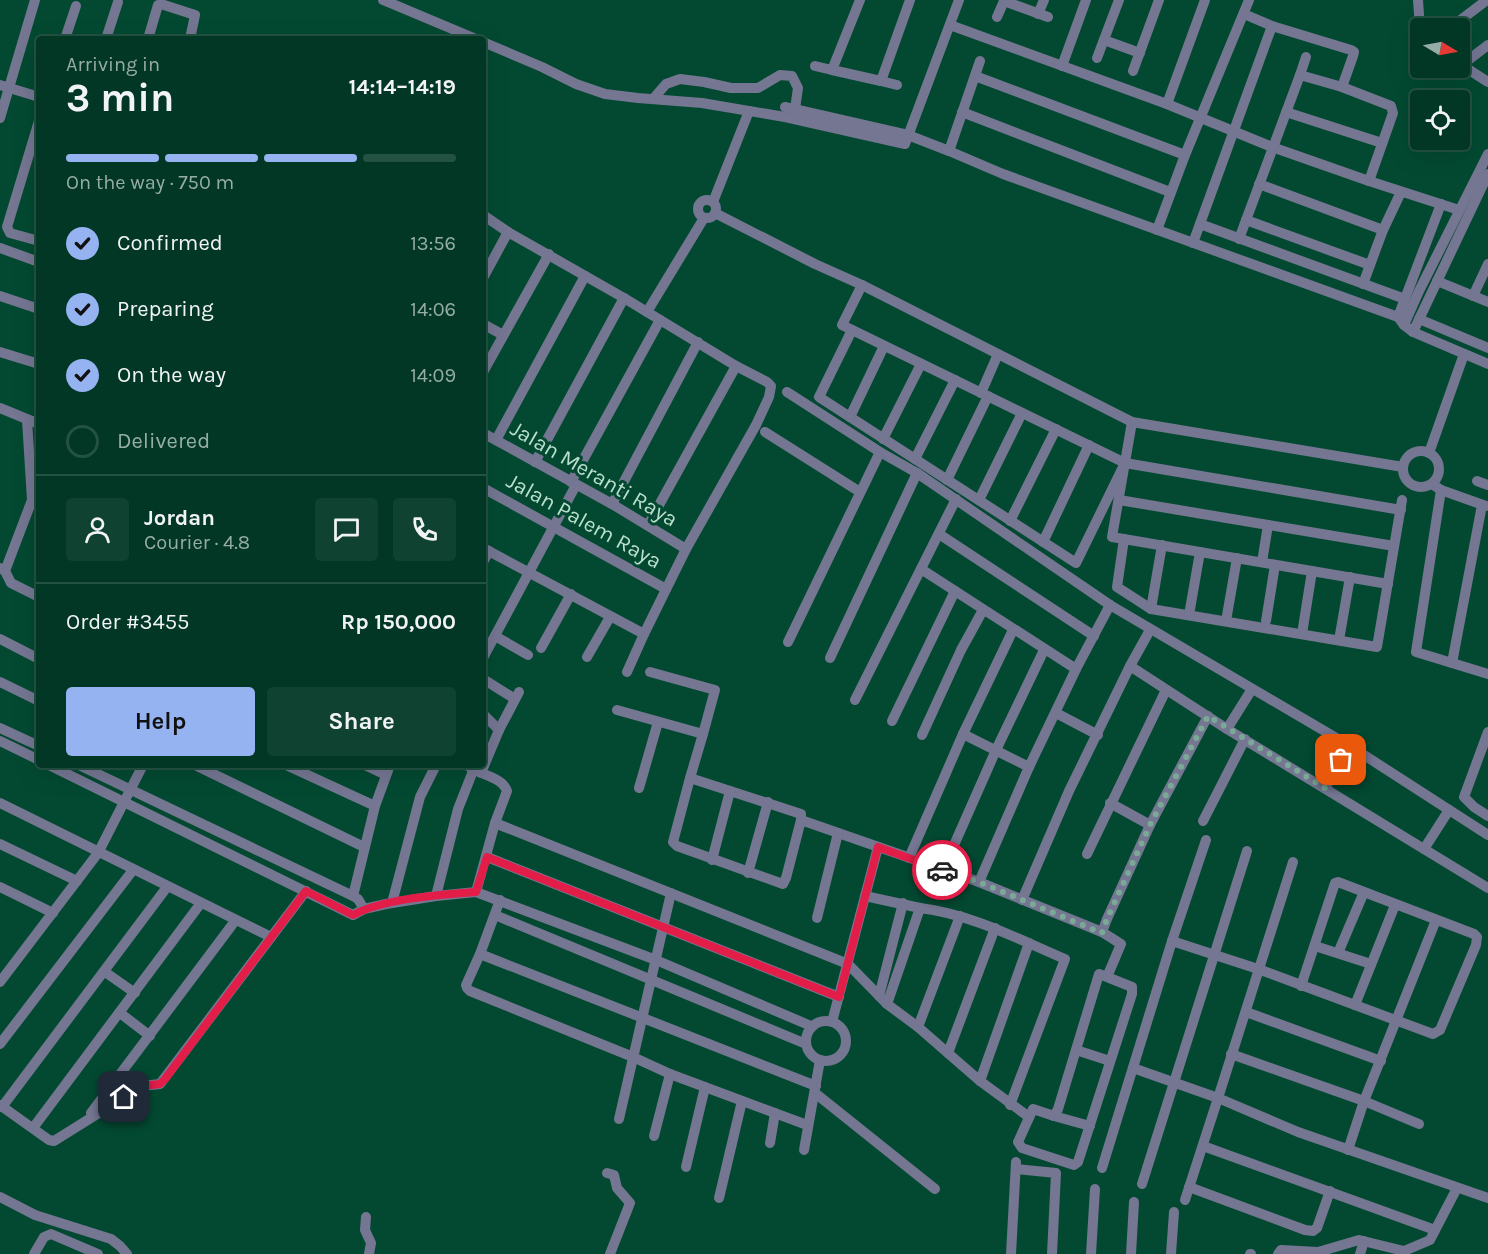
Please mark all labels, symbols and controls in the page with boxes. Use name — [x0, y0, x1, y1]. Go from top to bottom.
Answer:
north arrow — [1410, 18, 1470, 78]
map controls — [1410, 18, 1470, 150]
text: Arriving in — [66, 53, 160, 76]
text: 14:14–14:19 — [349, 74, 456, 100]
text: 3 min — [66, 75, 174, 121]
button: locate — [1410, 90, 1470, 150]
text: On the way · 750 m — [66, 171, 234, 194]
icon: check — [66, 227, 99, 260]
text: Confirmed — [117, 230, 223, 256]
text: 13:56 — [410, 232, 456, 255]
icon: check — [66, 293, 99, 326]
text: Preparing — [117, 296, 214, 322]
text: 14:06 — [410, 298, 456, 321]
icon: check — [66, 359, 99, 392]
text: On the way — [117, 362, 226, 388]
text: 14:09 — [410, 364, 456, 387]
street label: Jalan Meranti Raya — [506, 415, 682, 533]
text: Delivered — [117, 428, 210, 454]
street label: Jalan Palem Raya — [502, 468, 666, 574]
button: person — [66, 498, 129, 561]
button: chat — [315, 498, 378, 561]
button: phone — [393, 498, 456, 561]
text: Jordan — [144, 505, 215, 531]
text: Courier · 4.8 — [144, 531, 250, 554]
text: Order #3455 — [66, 609, 190, 635]
text: Rp 150,000 — [341, 609, 456, 635]
button: Help — [66, 687, 255, 756]
button: Share — [267, 687, 456, 756]
pin — [1315, 734, 1366, 785]
icon: bag — [1324, 743, 1357, 776]
courier — [912, 840, 972, 900]
icon: car — [926, 854, 959, 887]
pin — [98, 1071, 149, 1122]
icon: home — [107, 1080, 140, 1113]

